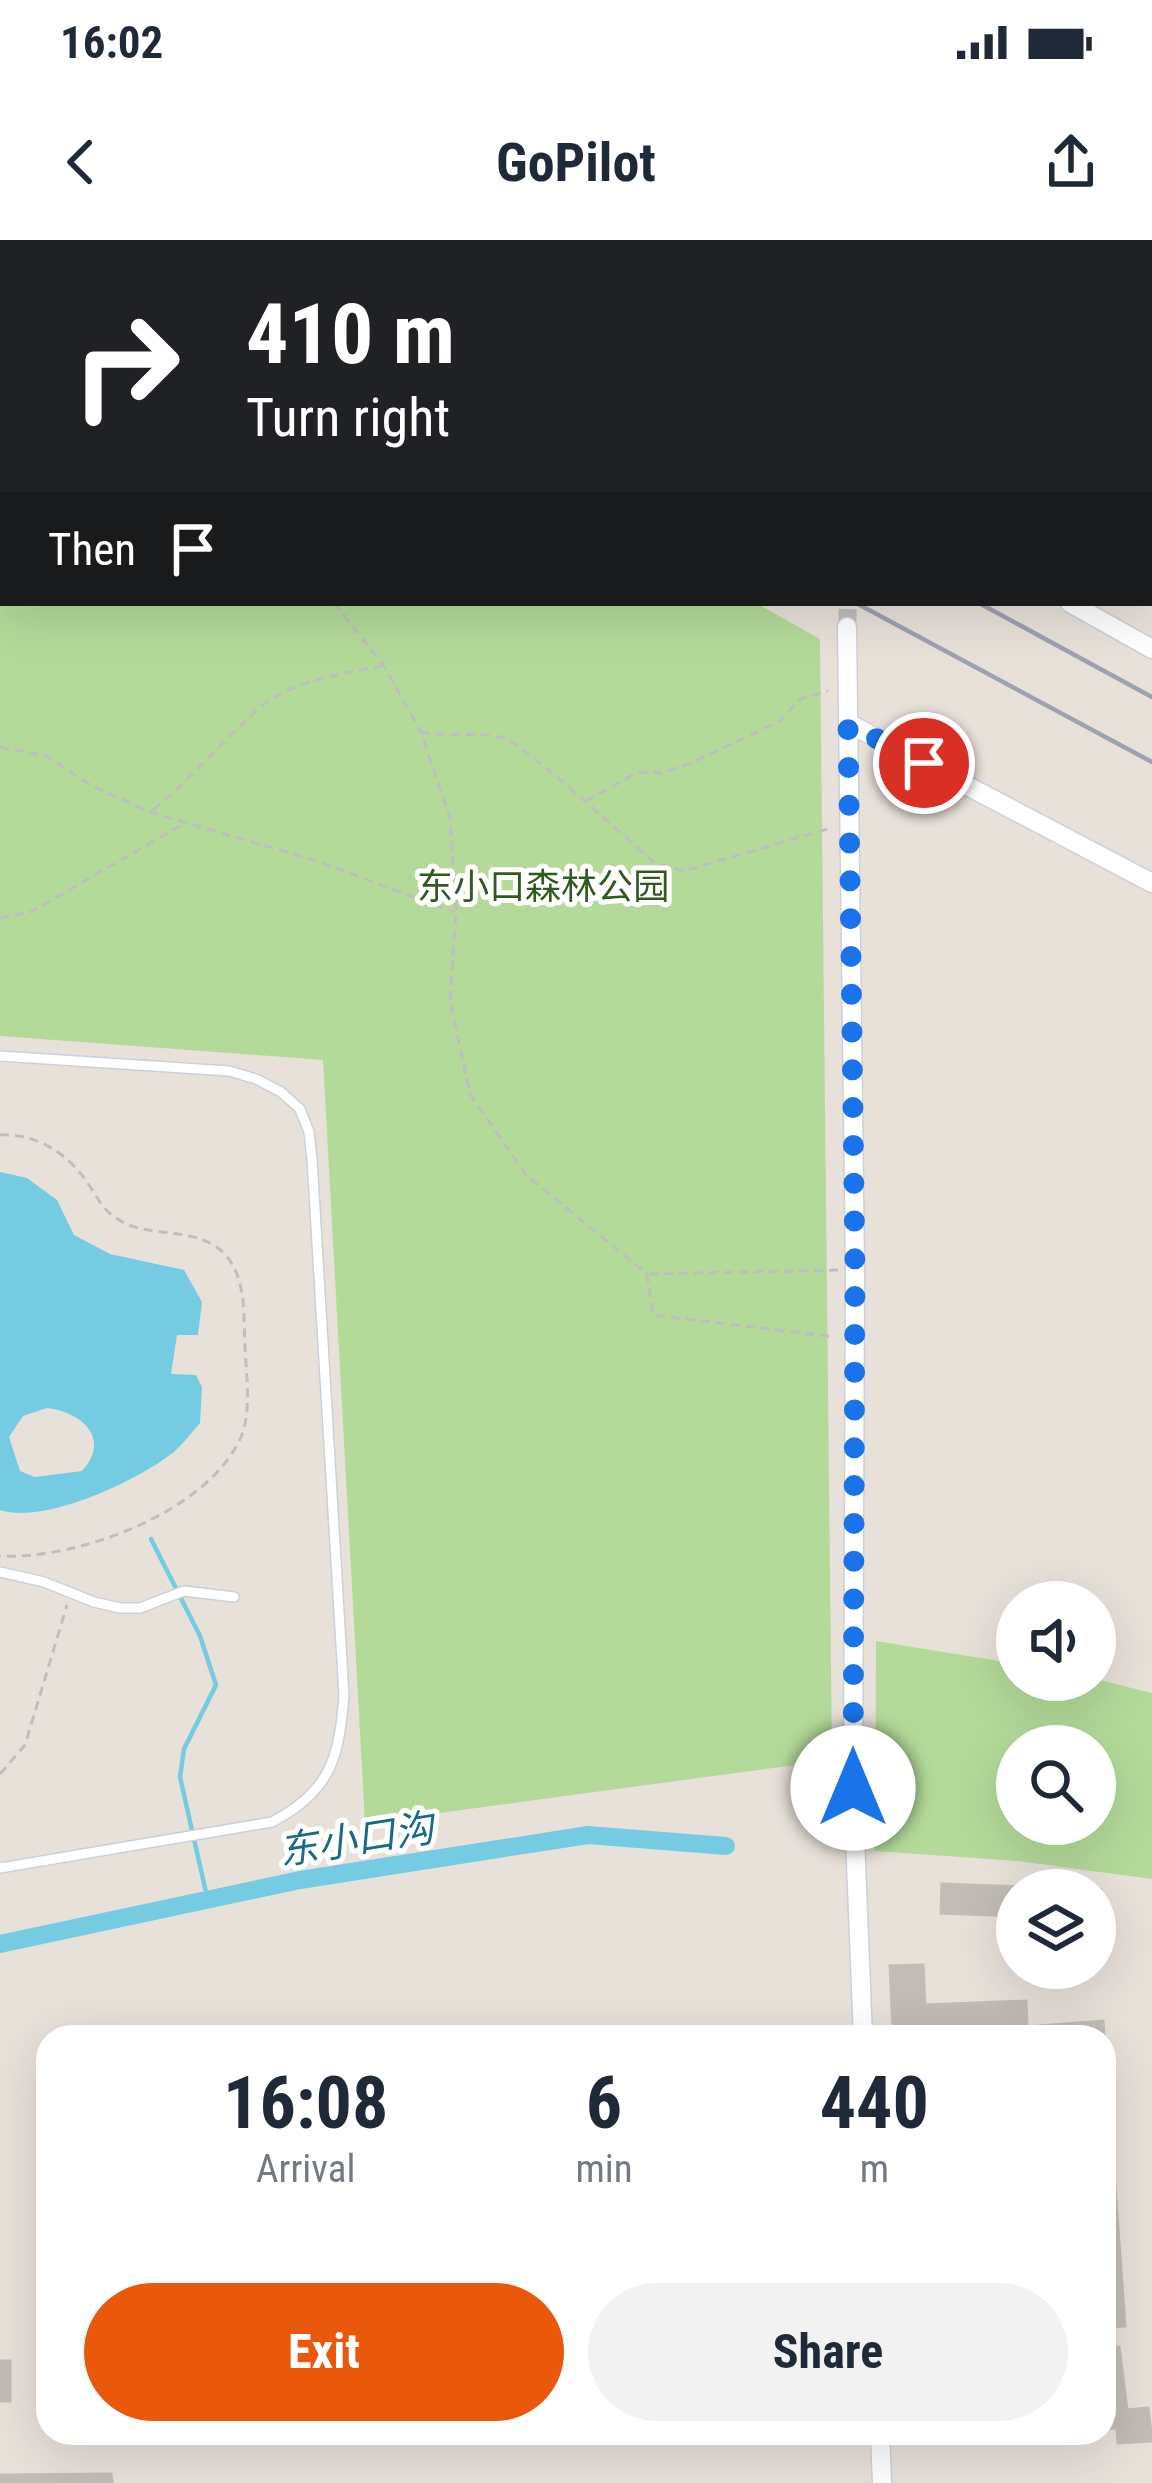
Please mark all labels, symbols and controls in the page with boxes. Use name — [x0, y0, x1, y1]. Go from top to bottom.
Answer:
text: 16:02 — [60, 16, 163, 69]
icon: back — [48, 129, 114, 195]
icon: share — [1038, 129, 1104, 195]
text: GoPilot — [496, 131, 656, 194]
text: 410 m — [246, 285, 455, 384]
icon: right — [48, 288, 204, 444]
text: Turn right — [246, 386, 450, 449]
icon: arrive — [160, 516, 226, 582]
text: Then — [48, 523, 136, 576]
pin — [873, 712, 975, 814]
icon: arrive — [891, 730, 957, 796]
park label: 东小口森林公园 — [417, 866, 669, 908]
map controls — [996, 1581, 1116, 1989]
button: sound — [996, 1581, 1116, 1701]
position arrow — [790, 1725, 916, 1851]
button: search — [996, 1725, 1116, 1845]
water label: 东小口沟 — [276, 1804, 441, 1875]
button: layers — [996, 1869, 1116, 1989]
text: 16:08 — [223, 2061, 388, 2146]
text: 6 — [586, 2061, 622, 2146]
text: 440 — [820, 2061, 929, 2146]
text: Arrival — [256, 2146, 355, 2192]
text: min — [575, 2146, 633, 2192]
text: m — [860, 2146, 889, 2192]
button: Exit — [84, 2283, 564, 2421]
button: Share — [588, 2283, 1068, 2421]

